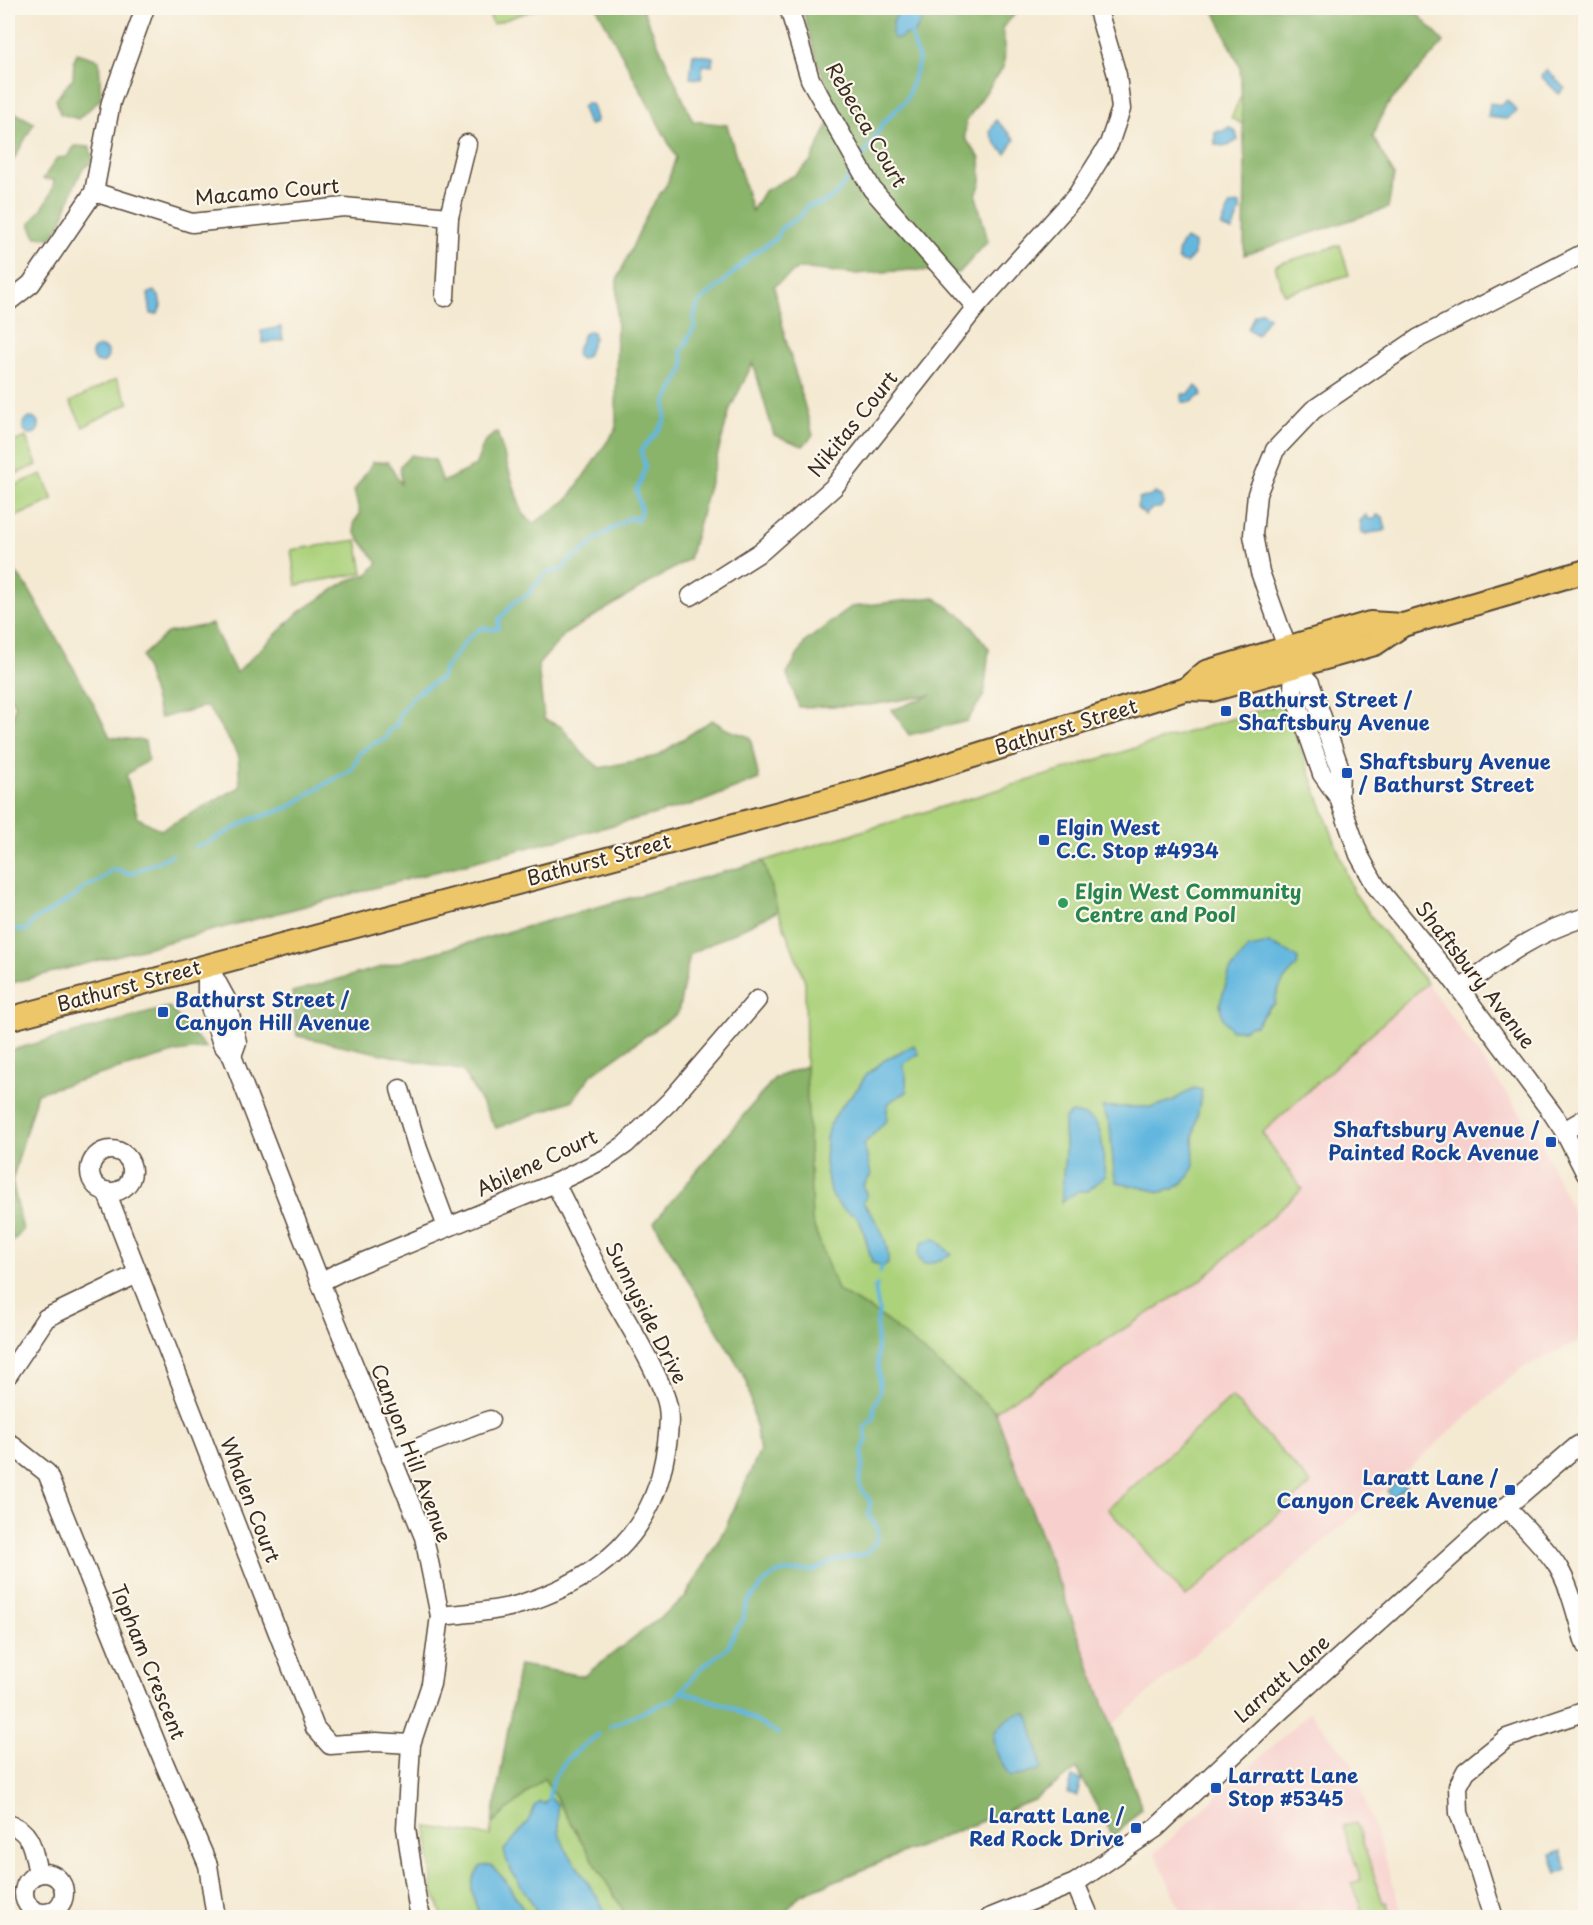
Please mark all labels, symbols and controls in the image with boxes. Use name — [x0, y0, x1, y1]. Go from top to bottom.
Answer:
street label: Rebecca Court — [819, 56, 915, 193]
street label: Macamo Court — [194, 170, 340, 212]
street label: Nikitas Court — [800, 364, 904, 483]
place label: Bathurst Street / Shaftsbury Avenue — [1238, 684, 1430, 737]
street label: Bathurst Street — [991, 690, 1141, 762]
marker: Bathurst Street / Shaftsbury Avenue — [1219, 704, 1233, 718]
place label: Shaftsbury Avenue / Bathurst Street — [1358, 746, 1551, 799]
marker: Shaftsbury Avenue / Bathurst Street — [1340, 766, 1354, 780]
place label: Elgin West C.C. Stop #4934 — [1056, 812, 1219, 865]
street label: Bathurst Street — [523, 825, 674, 893]
marker: Elgin West C.C. Stop #4934 — [1037, 833, 1051, 847]
place label: Elgin West Community Centre and Pool — [1075, 876, 1302, 929]
street label: Shaftsbury Avenue — [1409, 894, 1543, 1055]
marker: Elgin West Community Centre and Pool — [1056, 896, 1070, 910]
street label: Bathurst Street — [53, 951, 204, 1019]
place label: Bathurst Street / Canyon Hill Avenue — [175, 984, 370, 1037]
marker: Bathurst Street / Canyon Hill Avenue — [156, 1005, 170, 1019]
place label: Shaftsbury Avenue / Painted Rock Avenue — [1328, 1114, 1540, 1167]
street label: Abilene Court — [471, 1121, 602, 1203]
marker: Shaftsbury Avenue / Painted Rock Avenue — [1544, 1135, 1558, 1149]
street label: Sunnyside Drive — [598, 1236, 696, 1389]
street label: Canyon Hill Avenue — [364, 1359, 460, 1546]
street label: Whalen Court — [213, 1433, 289, 1567]
place label: Laratt Lane / Canyon Creek Avenue — [1277, 1462, 1499, 1515]
marker: Laratt Lane / Canyon Creek Avenue — [1503, 1483, 1517, 1497]
street label: Topham Crescent — [104, 1579, 194, 1744]
street label: Larratt Lane — [1227, 1627, 1336, 1730]
place label: Larratt Lane Stop #5345 — [1228, 1760, 1358, 1813]
marker: Larratt Lane Stop #5345 — [1209, 1781, 1223, 1795]
place label: Laratt Lane / Red Rock Drive — [969, 1800, 1125, 1853]
marker: Laratt Lane / Red Rock Drive — [1129, 1821, 1143, 1835]

